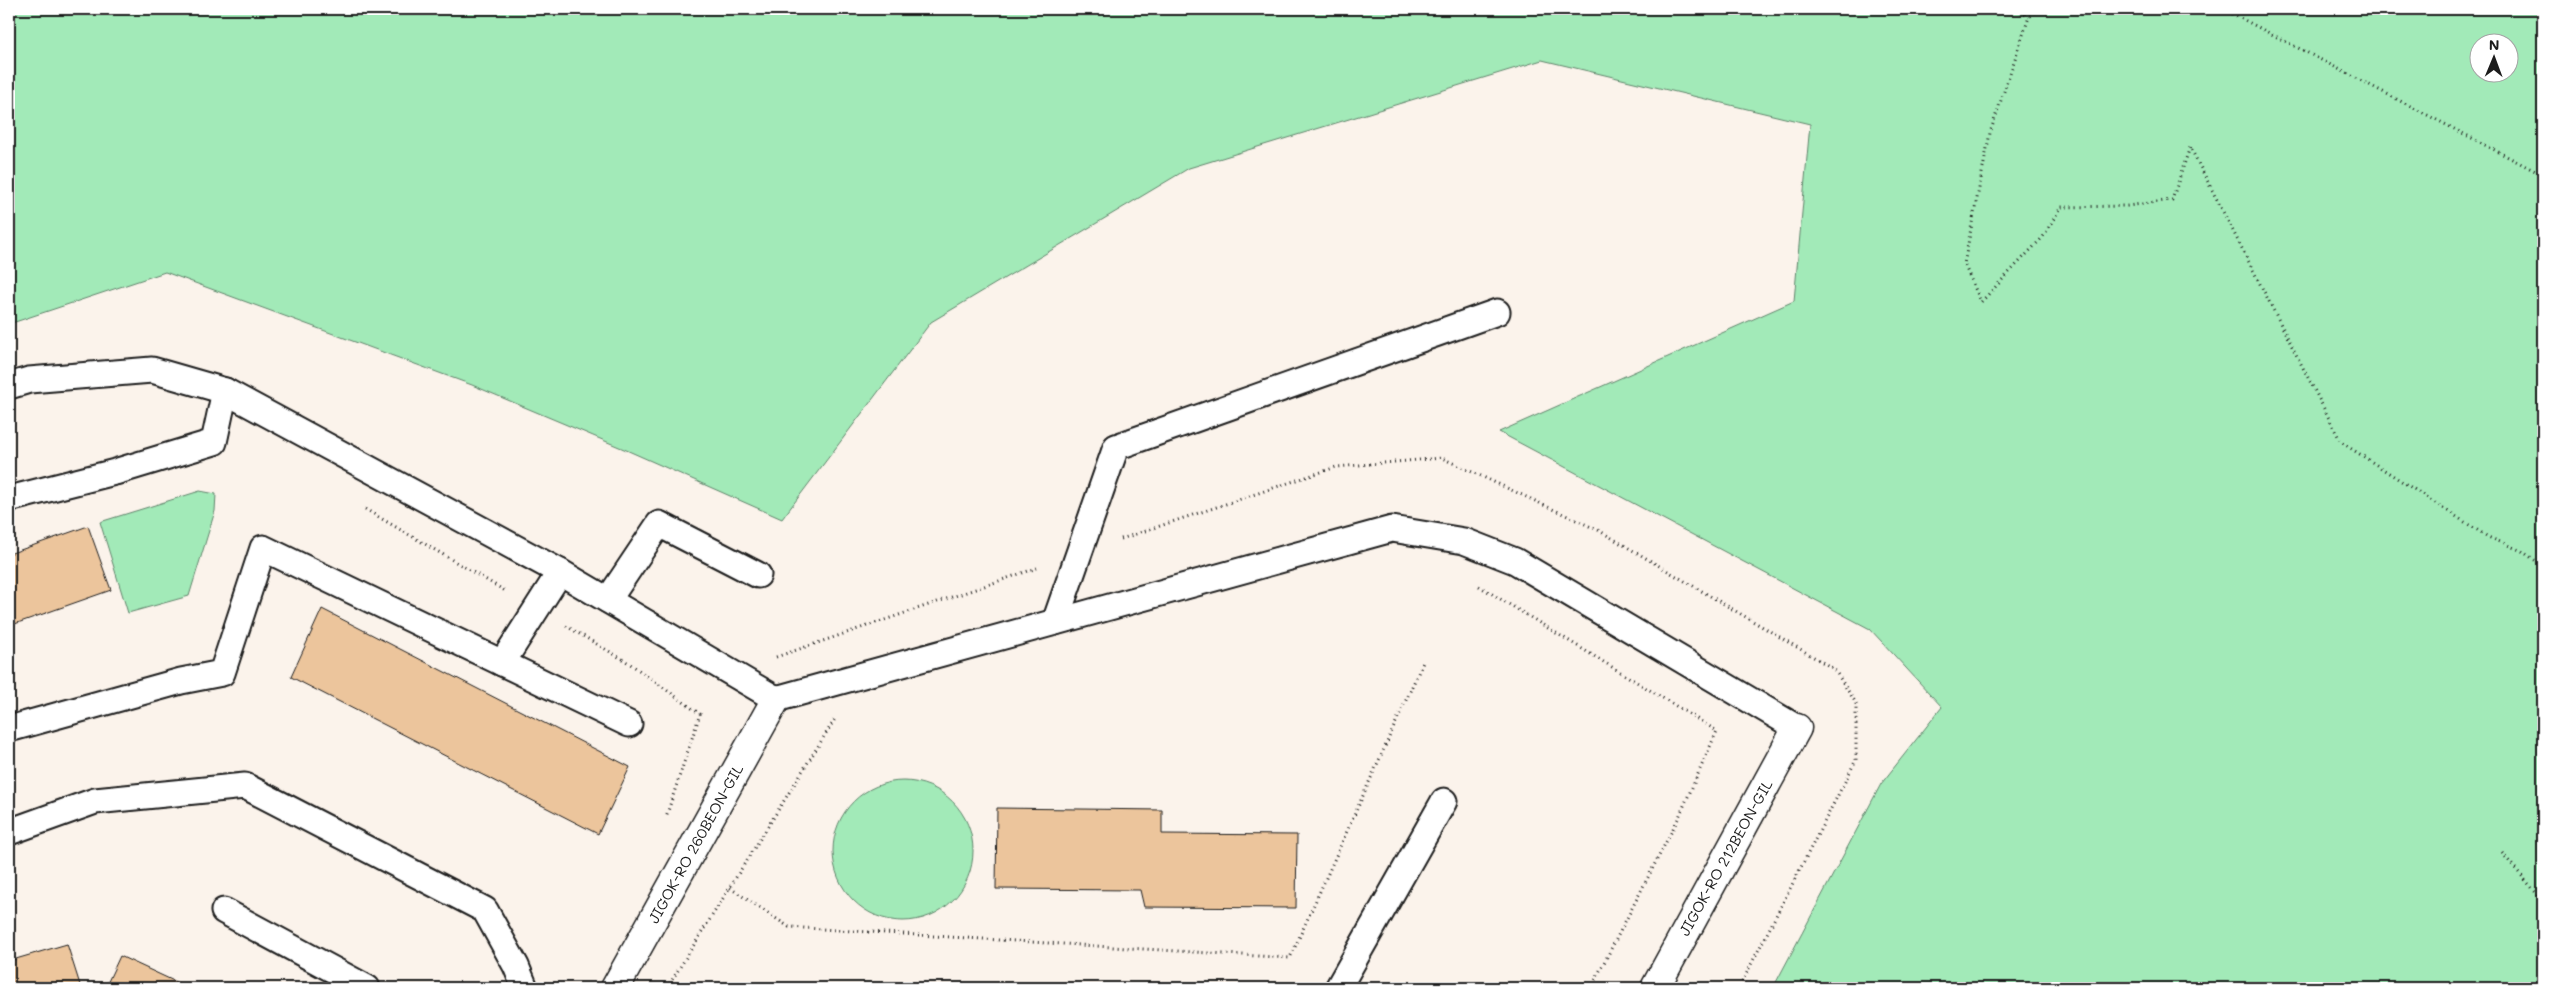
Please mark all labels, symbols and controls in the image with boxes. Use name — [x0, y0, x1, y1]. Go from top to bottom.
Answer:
north arrow — [2470, 32, 2520, 82]
text: N — [2489, 35, 2500, 54]
street label: JIGOK-RO 260BEON-GIL — [643, 760, 747, 927]
street label: JIGOK-RO 212BEON-GIL — [1674, 776, 1777, 939]

